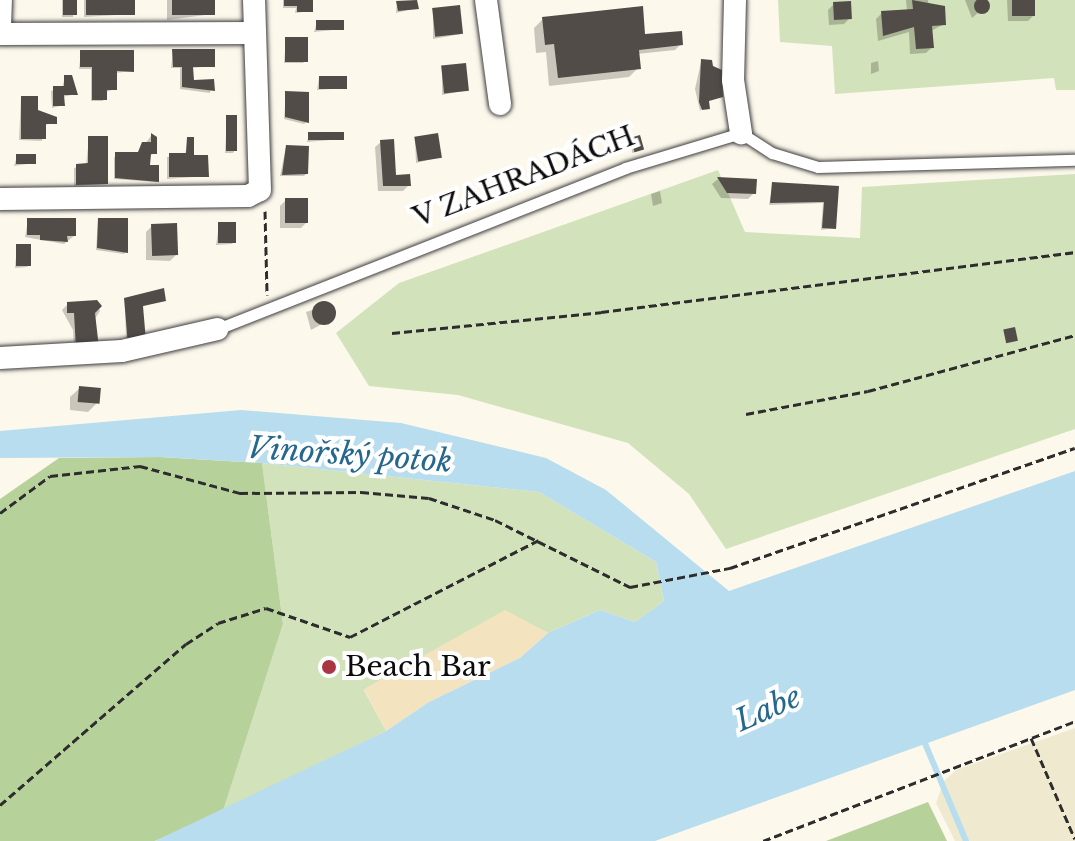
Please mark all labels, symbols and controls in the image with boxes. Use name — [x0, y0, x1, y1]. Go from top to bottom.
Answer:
street label: V ZAHRADÁCH — [408, 119, 640, 235]
water label: Vinořský potok — [246, 430, 454, 480]
place label: Beach Bar — [345, 650, 491, 684]
marker: Beach Bar — [320, 658, 338, 676]
water label: Labe — [730, 679, 806, 739]

